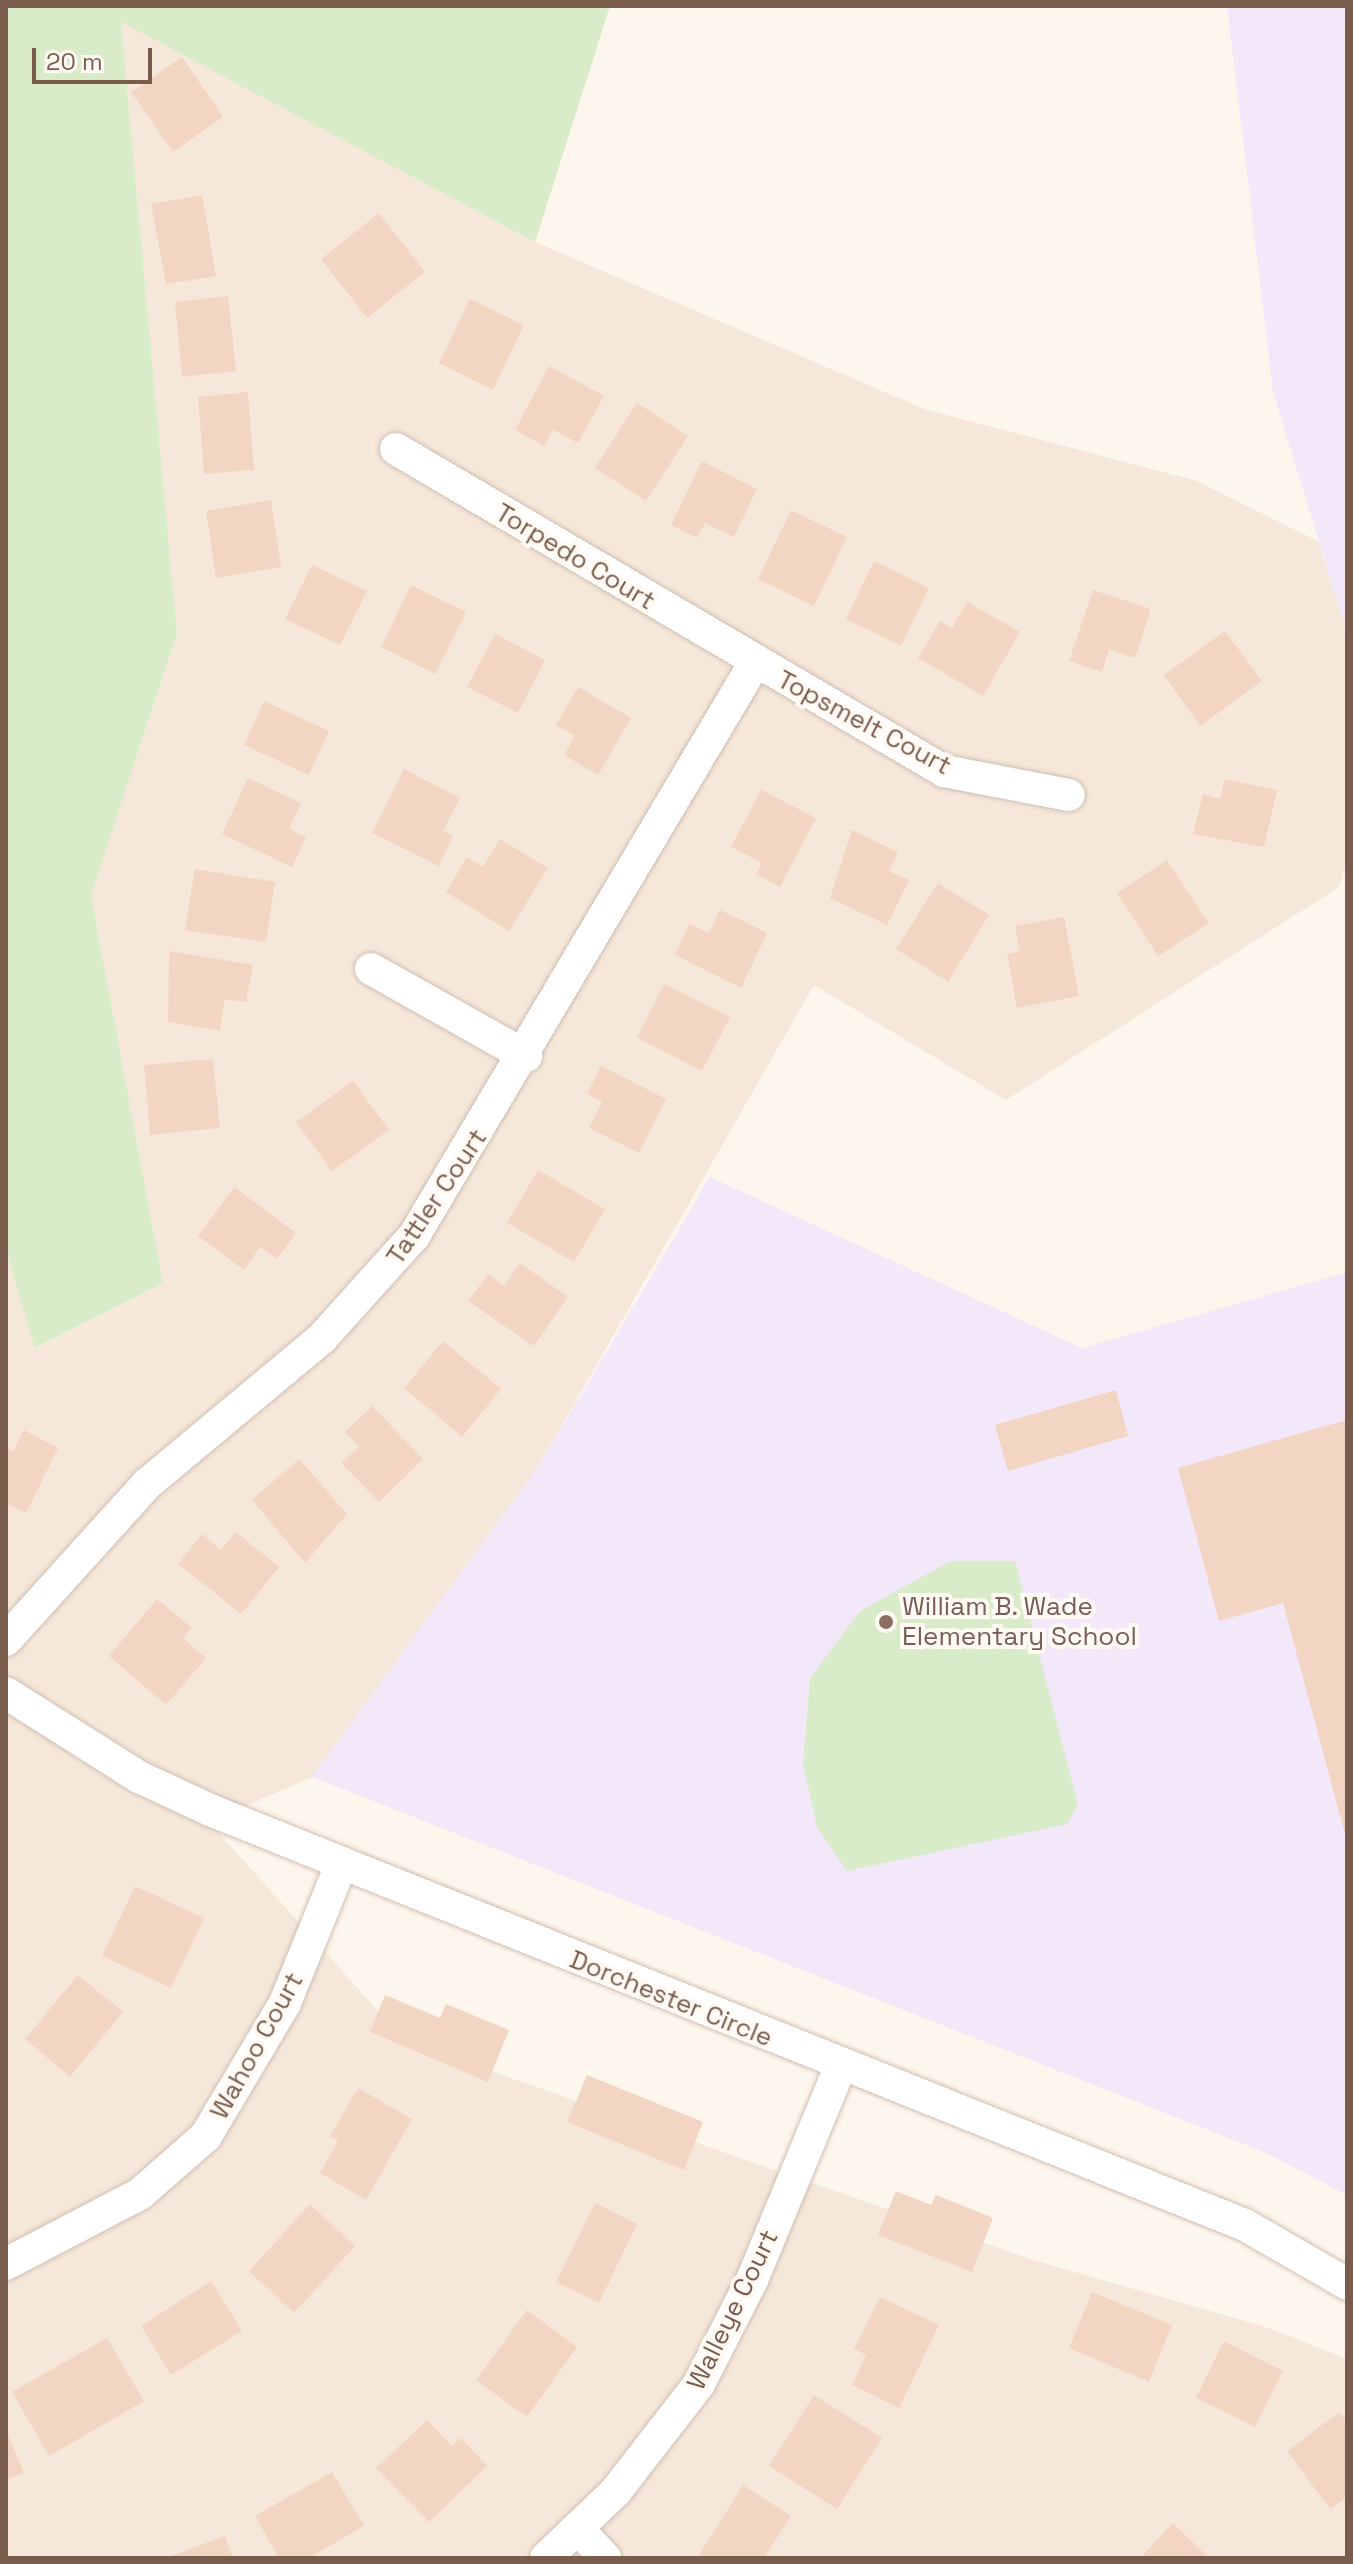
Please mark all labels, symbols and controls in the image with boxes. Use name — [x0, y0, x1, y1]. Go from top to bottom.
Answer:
scale bar — [36, 32, 156, 82]
text: 20 m — [46, 46, 103, 77]
street label: Torpedo Court — [490, 497, 660, 617]
street label: Topsmelt Court — [772, 664, 956, 782]
street label: Tattler Court — [380, 1123, 494, 1271]
place label: William B. Wade Elementary School — [902, 1591, 1137, 1652]
marker: William B. Wade Elementary School — [877, 1613, 895, 1631]
street label: Dorchester Circle — [565, 1944, 777, 2054]
street label: Wahoo Court — [204, 1967, 310, 2125]
street label: Walleye Court — [681, 2225, 785, 2395]

